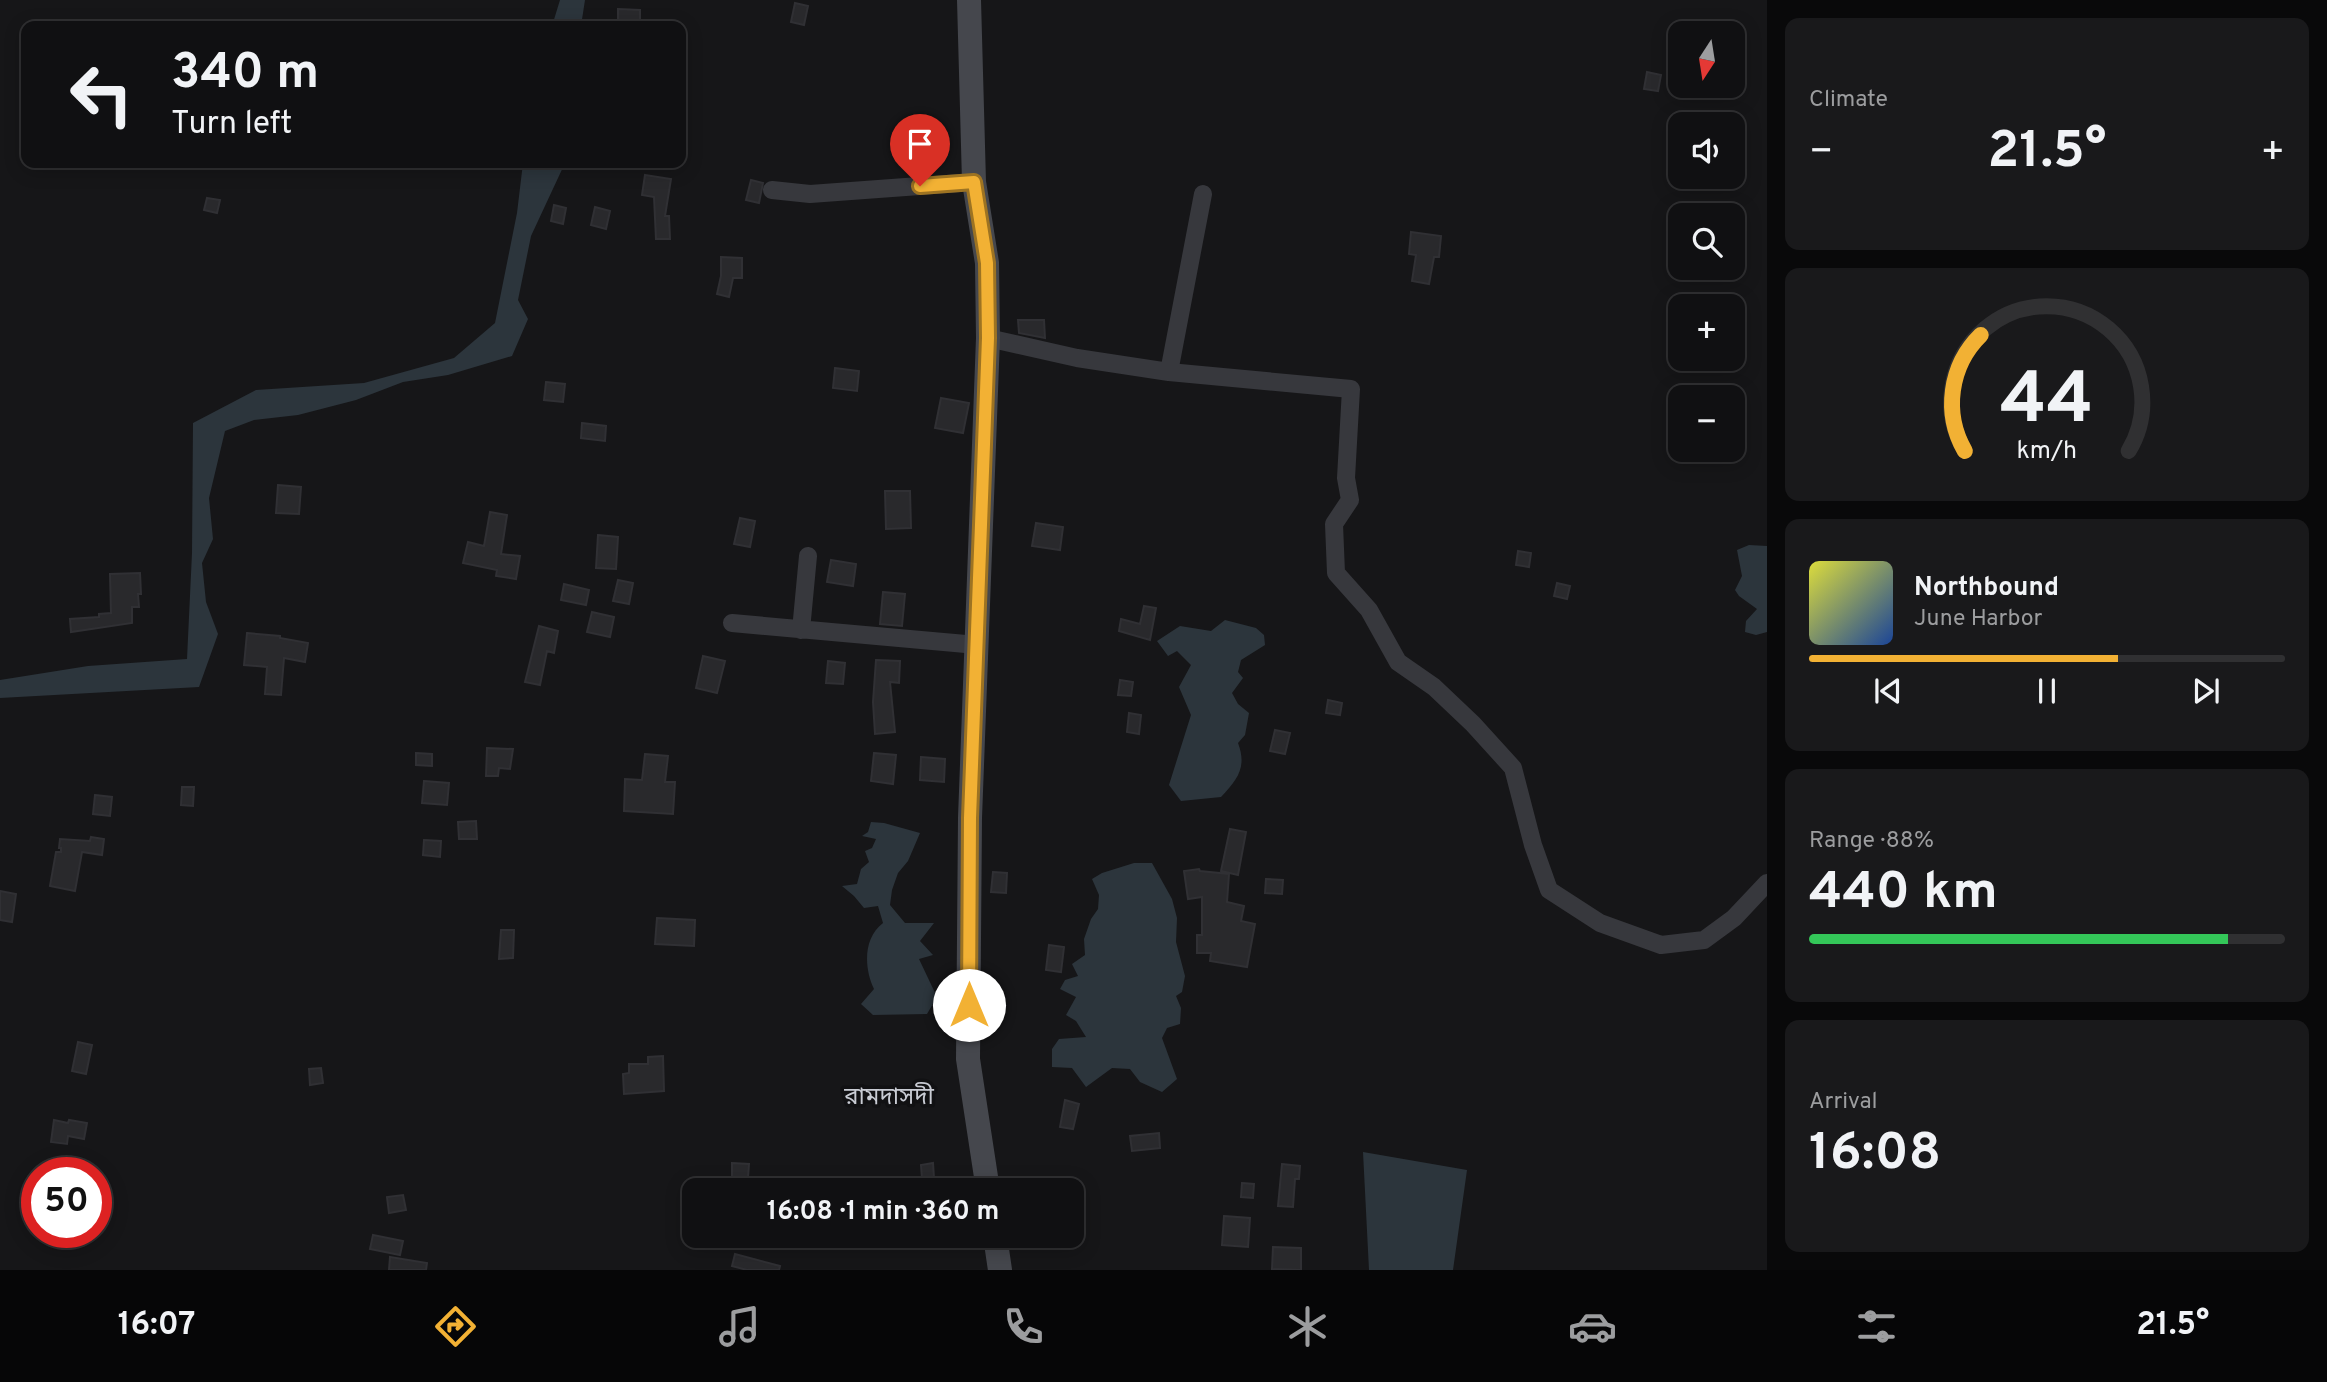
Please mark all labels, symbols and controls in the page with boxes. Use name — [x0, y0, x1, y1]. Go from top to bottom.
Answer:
north arrow — [1668, 21, 1745, 98]
map controls — [1668, 21, 1745, 462]
text: 340 m — [171, 44, 319, 106]
icon: left — [56, 49, 147, 140]
text: Climate — [1809, 86, 1888, 115]
text: Turn left — [171, 105, 292, 145]
button: sound — [1668, 112, 1745, 189]
pin — [890, 114, 950, 186]
text: 21.5° — [1988, 120, 2106, 186]
icon: arrive — [901, 125, 939, 163]
text: − — [1809, 129, 1834, 178]
text: + — [2260, 129, 2285, 178]
button: search — [1668, 203, 1745, 280]
button: + — [1668, 294, 1745, 371]
text: 44 — [2000, 357, 2094, 449]
button: − — [1668, 385, 1745, 462]
text: km/h — [2017, 435, 2077, 467]
text: Northbound — [1914, 572, 2059, 605]
text: June Harbor — [1914, 605, 2042, 634]
icon: previous — [1869, 672, 1907, 710]
icon: pause — [2028, 672, 2066, 710]
icon: next — [2187, 672, 2225, 710]
text: Range · 88% — [1809, 827, 1934, 856]
text: 440 km — [1809, 861, 1998, 927]
position arrow — [932, 968, 1006, 1042]
district label: রামদাসদী — [843, 1082, 934, 1113]
text: Arrival — [1809, 1088, 1878, 1117]
text: 16:08 — [1809, 1122, 1941, 1188]
speed limit sign: 50 — [21, 1157, 112, 1248]
text: 16:08 · 1 min · 360 m — [767, 1196, 999, 1229]
icon: directions — [431, 1302, 480, 1351]
icon: music — [715, 1302, 764, 1351]
icon: phone — [999, 1302, 1048, 1351]
icon: climate — [1283, 1302, 1332, 1351]
icon: car — [1568, 1302, 1617, 1351]
icon: filters — [1852, 1302, 1901, 1351]
text: 16:07 — [118, 1306, 195, 1346]
text: 21.5° — [2136, 1306, 2209, 1346]

